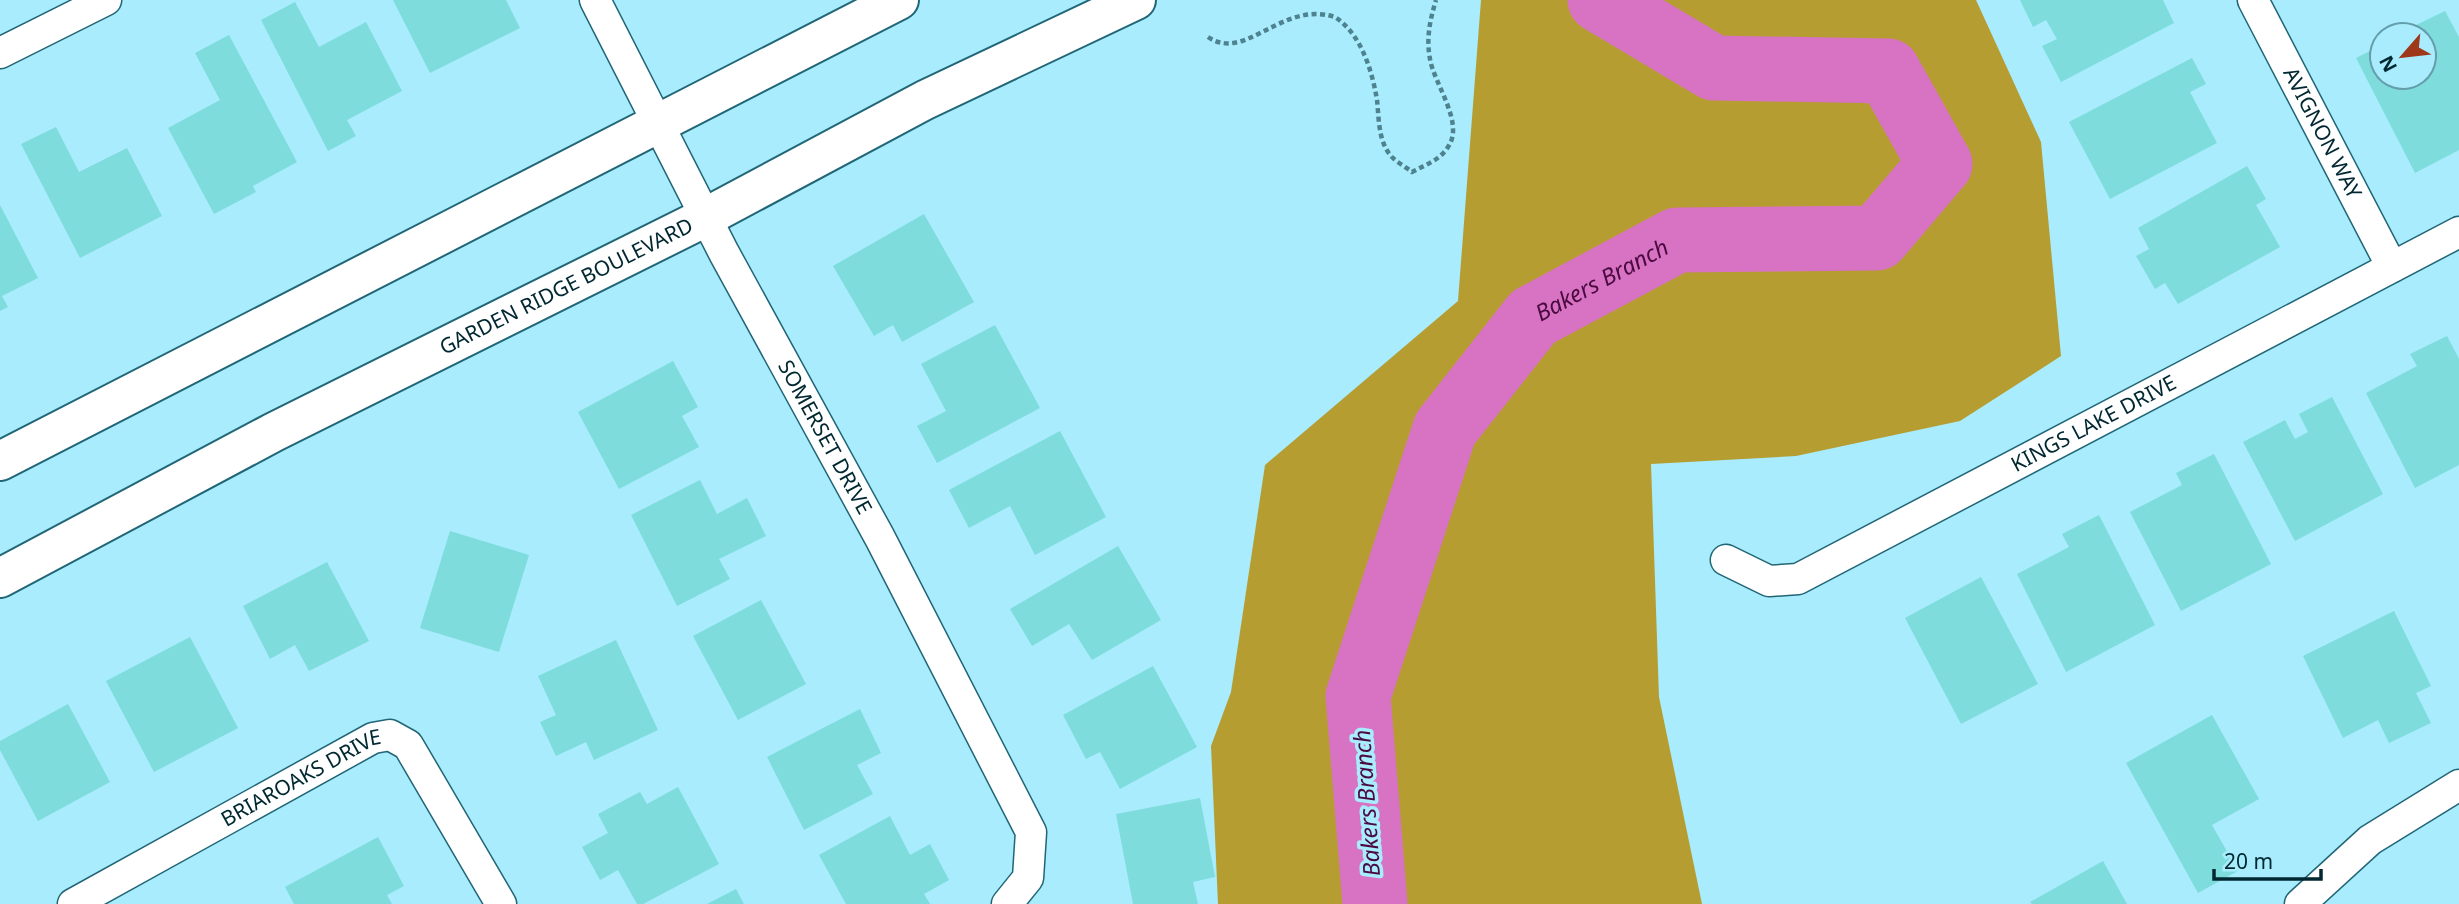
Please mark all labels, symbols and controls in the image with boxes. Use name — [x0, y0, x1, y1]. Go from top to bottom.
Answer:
north arrow — [2368, 21, 2438, 91]
text: N — [2373, 51, 2403, 77]
street label: AVIGNON WAY — [2277, 62, 2369, 203]
street label: GARDEN RIDGE BOULEVARD — [434, 211, 697, 361]
water label: Bakers Branch — [1529, 231, 1674, 328]
street label: SOMERSET DRIVE — [772, 355, 879, 519]
street label: KINGS LAKE DRIVE — [2006, 368, 2181, 478]
street label: BRIAROAKS DRIVE — [216, 722, 383, 832]
water label: Bakers Branch — [1345, 729, 1387, 877]
scale bar — [2214, 838, 2321, 882]
text: 20 m — [2224, 847, 2273, 875]

